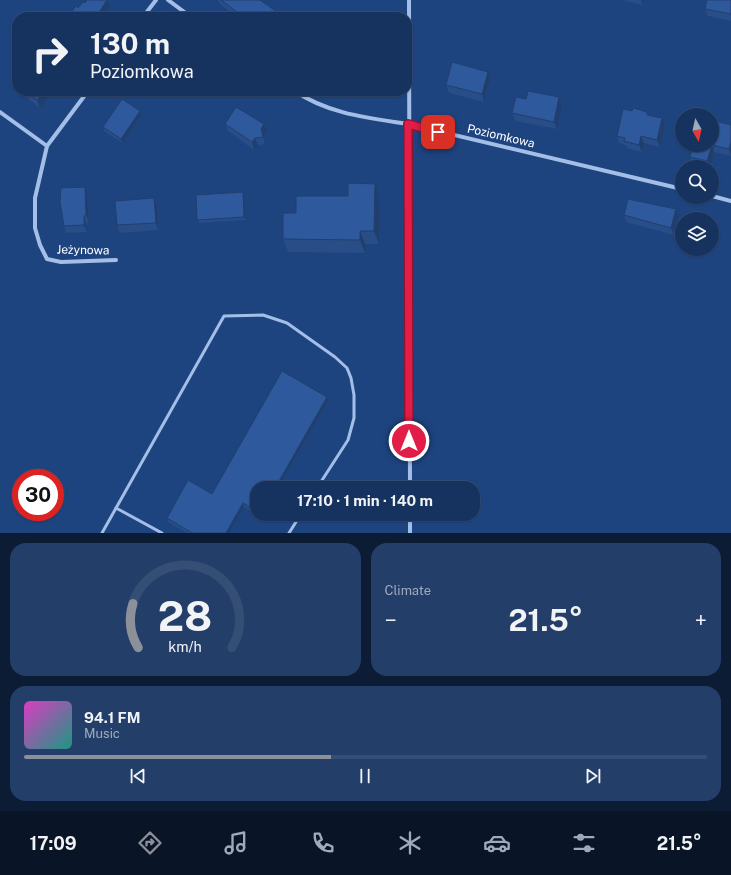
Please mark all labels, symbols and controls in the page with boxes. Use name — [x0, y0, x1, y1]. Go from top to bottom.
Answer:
text: 130 m — [90, 27, 170, 60]
icon: right — [24, 28, 76, 80]
text: Poziomkowa — [90, 61, 194, 82]
north arrow — [675, 108, 719, 152]
map controls — [675, 108, 719, 256]
pin — [421, 115, 455, 149]
icon: arrive — [427, 121, 449, 143]
street label: Poziomkowa — [466, 121, 536, 151]
button: search — [675, 160, 719, 204]
button: layers — [675, 212, 719, 256]
street label: Jeżynowa — [56, 243, 110, 257]
position arrow — [388, 420, 430, 462]
speed limit sign: 30 — [12, 469, 64, 521]
text: 17:10 · 1 min · 140 m — [297, 492, 433, 509]
text: Climate — [385, 583, 431, 598]
text: 28 — [158, 590, 212, 639]
text: 21.5° — [509, 602, 583, 638]
text: − — [385, 607, 397, 633]
text: + — [695, 607, 707, 633]
text: km/h — [168, 637, 202, 654]
text: 94.1 FM — [84, 709, 140, 726]
text: Music — [84, 726, 120, 741]
icon: previous — [127, 765, 149, 787]
icon: pause — [354, 765, 376, 787]
icon: next — [582, 765, 604, 787]
icon: directions — [136, 829, 164, 857]
icon: music — [222, 829, 250, 857]
icon: phone — [309, 829, 337, 857]
icon: climate — [396, 829, 424, 857]
icon: car — [483, 829, 511, 857]
icon: filters — [570, 829, 598, 857]
text: 17:09 — [29, 833, 77, 854]
text: 21.5° — [657, 833, 701, 854]

